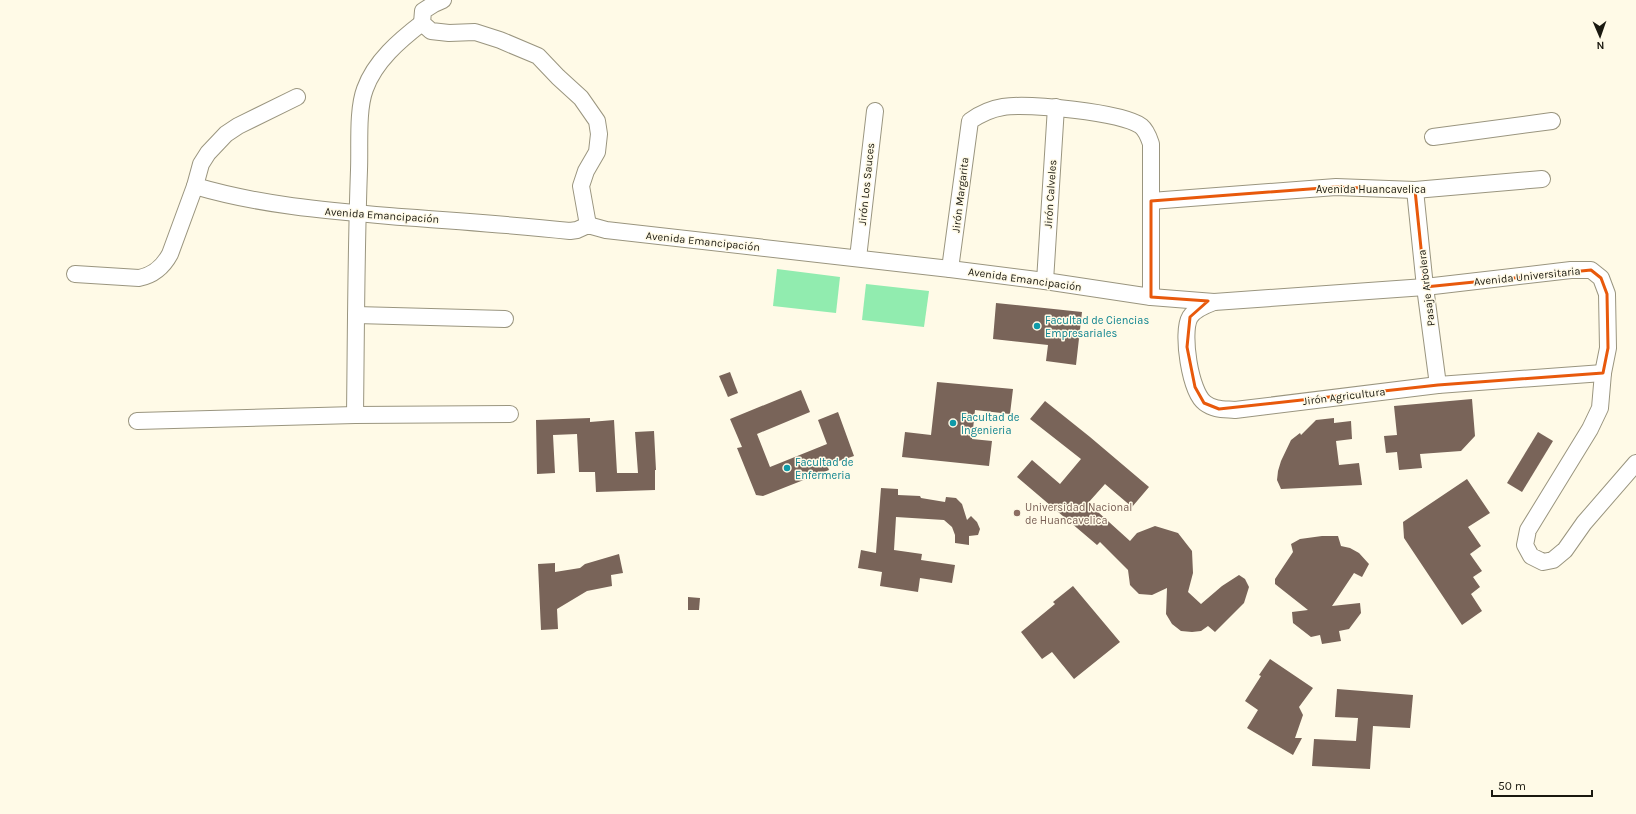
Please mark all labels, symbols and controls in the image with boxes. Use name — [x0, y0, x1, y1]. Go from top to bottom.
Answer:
north arrow — [1580, 16, 1620, 56]
text: N — [1596, 39, 1605, 52]
street label: Jirón Los Sauces — [856, 142, 877, 226]
street label: Jirón Margarita — [949, 157, 972, 233]
street label: Jirón Calveles — [1042, 159, 1059, 229]
street label: Avenida Huancavelica — [1316, 183, 1426, 196]
street label: Avenida Emancipación — [324, 205, 440, 226]
street label: Avenida Emancipación — [645, 229, 761, 254]
street label: Pasaje Arbolera — [1415, 249, 1438, 327]
street label: Avenida Universitaria — [1473, 264, 1581, 289]
street label: Avenida Emancipación — [967, 265, 1083, 294]
place label: Facultad de Ciencias Empresariales — [1045, 314, 1149, 340]
marker: Facultad de Ciencias Empresariales — [1032, 321, 1042, 331]
street label: Jirón Agricultura — [1302, 385, 1386, 408]
place label: Facultad de Ingenieria — [961, 411, 1020, 437]
marker: Facultad de Ingenieria — [948, 418, 958, 428]
place label: Facultad de Enfermeria — [795, 456, 854, 482]
marker: Facultad de Enfermeria — [782, 463, 792, 473]
place label: Universidad Nacional de Huancavelica — [1025, 501, 1132, 527]
marker: Universidad Nacional de Huancavelica — [1012, 508, 1022, 518]
scale bar — [1492, 772, 1592, 798]
text: 50 m — [1498, 779, 1526, 793]

